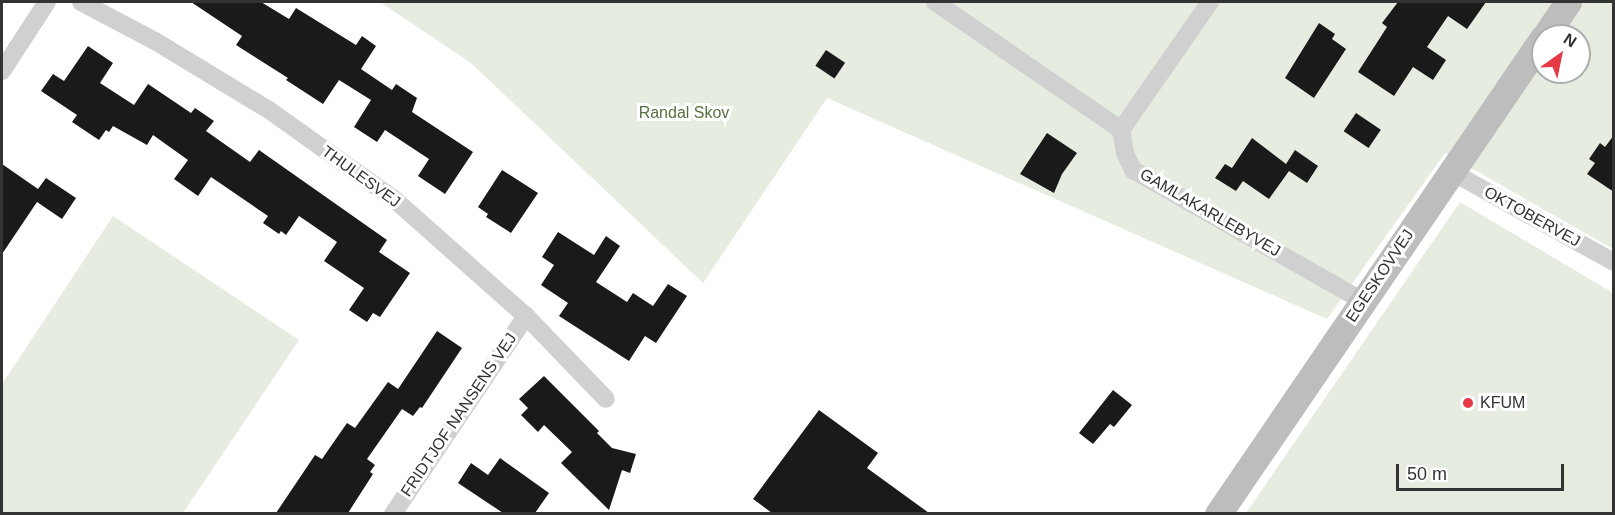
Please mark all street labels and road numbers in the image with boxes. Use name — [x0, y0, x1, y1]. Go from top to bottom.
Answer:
street label: THULESVEJ — [318, 142, 404, 212]
street label: GAMLAKARLEBYVEJ — [1136, 165, 1284, 261]
street label: OKTOBERVEJ — [1481, 183, 1583, 251]
street label: EGESKOVVEJ — [1342, 226, 1418, 326]
street label: FRIDTJOF NANSENS VEJ — [397, 330, 521, 500]

